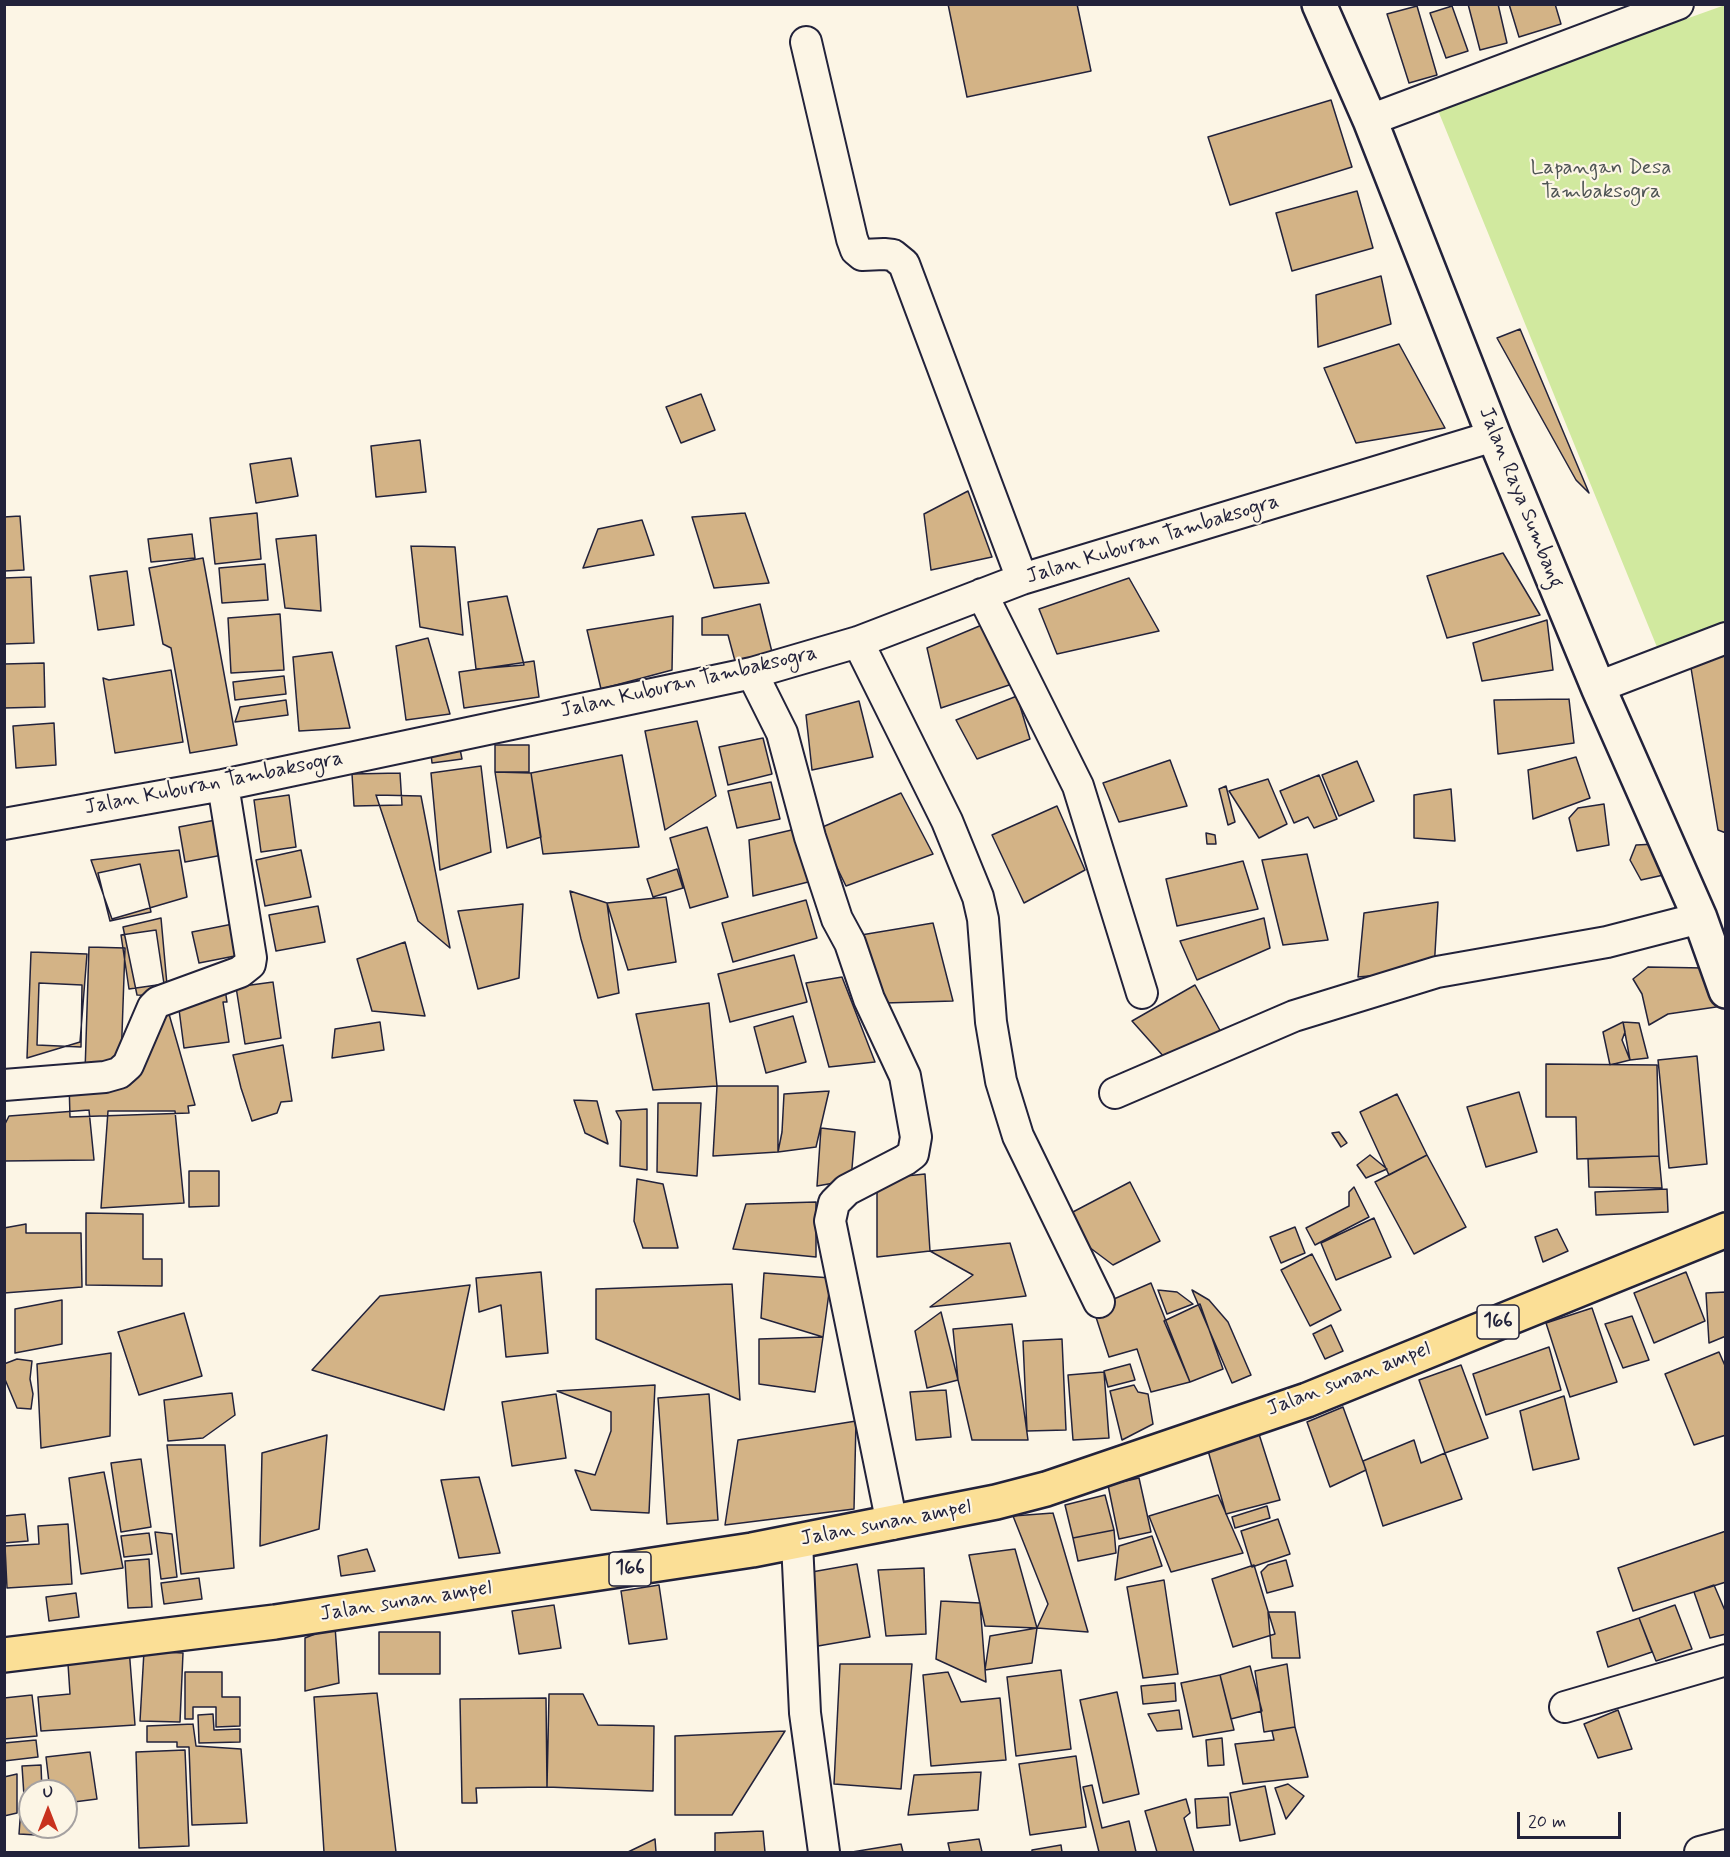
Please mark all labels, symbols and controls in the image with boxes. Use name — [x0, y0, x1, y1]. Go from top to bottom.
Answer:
park label: Lapangan Desa Tambaksogra — [1530, 156, 1672, 206]
street label: Jalan Raya Sumbang — [1472, 404, 1568, 592]
street label: Jalan Kuburan Tambaksogra — [1024, 490, 1282, 590]
street label: Jalan Kuburan Tambaksogra — [558, 641, 820, 725]
street label: Jalan Kuburan Tambaksogra — [83, 747, 345, 821]
road number: 166 — [1477, 1305, 1519, 1339]
street label: Jalan sunan ampel — [1264, 1337, 1434, 1423]
street label: Jalan sunan ampel — [798, 1495, 974, 1553]
road number: 166 — [609, 1552, 651, 1586]
street label: Jalan sunan ampel — [318, 1576, 494, 1628]
north arrow — [18, 1779, 78, 1839]
text: U — [43, 1782, 53, 1803]
scale bar — [1520, 1800, 1624, 1838]
text: 20 m — [1528, 1810, 1566, 1834]

